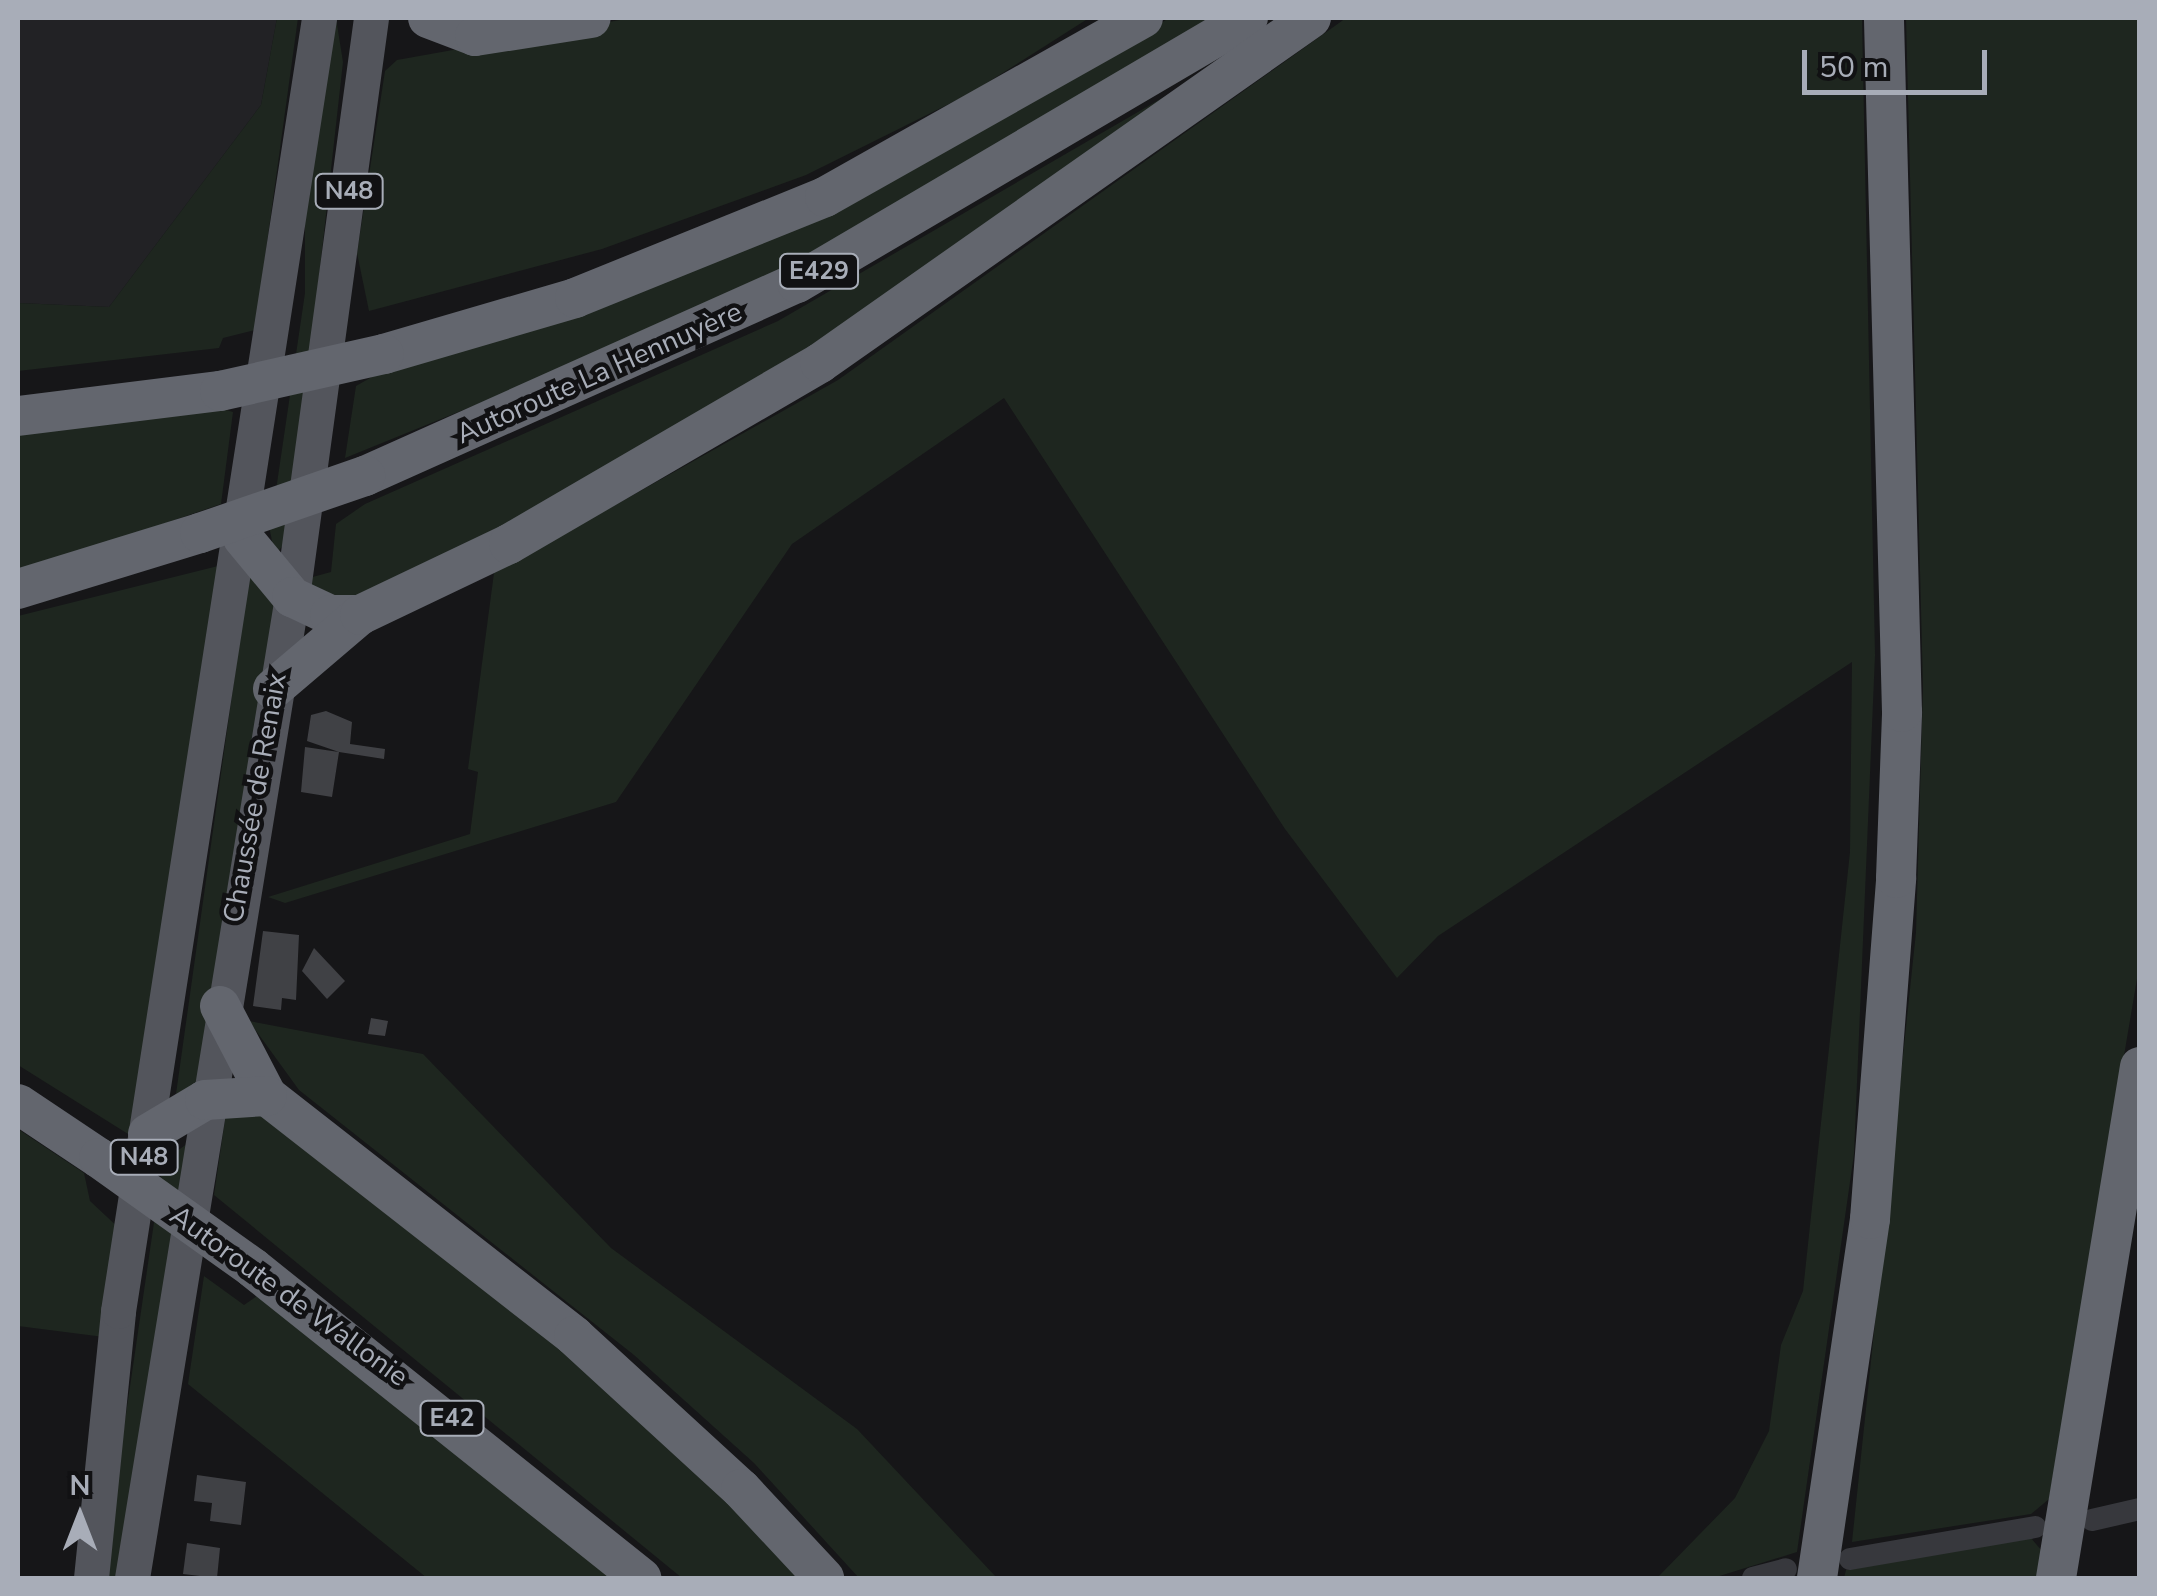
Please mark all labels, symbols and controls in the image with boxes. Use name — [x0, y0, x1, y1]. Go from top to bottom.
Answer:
scale bar — [1807, 30, 1992, 92]
text: 50 m — [1819, 47, 1888, 88]
road number: N48 — [314, 171, 384, 211]
road number: E429 — [779, 251, 859, 291]
street label: Autoroute La Hennuyère — [451, 295, 747, 451]
street label: Chaussée de Renaix — [216, 671, 294, 925]
road number: N48 — [109, 1137, 179, 1177]
street label: Autoroute de Wallonie — [163, 1198, 415, 1394]
road number: E42 — [420, 1398, 484, 1438]
north arrow — [30, 1466, 130, 1566]
text: N — [70, 1467, 90, 1505]

